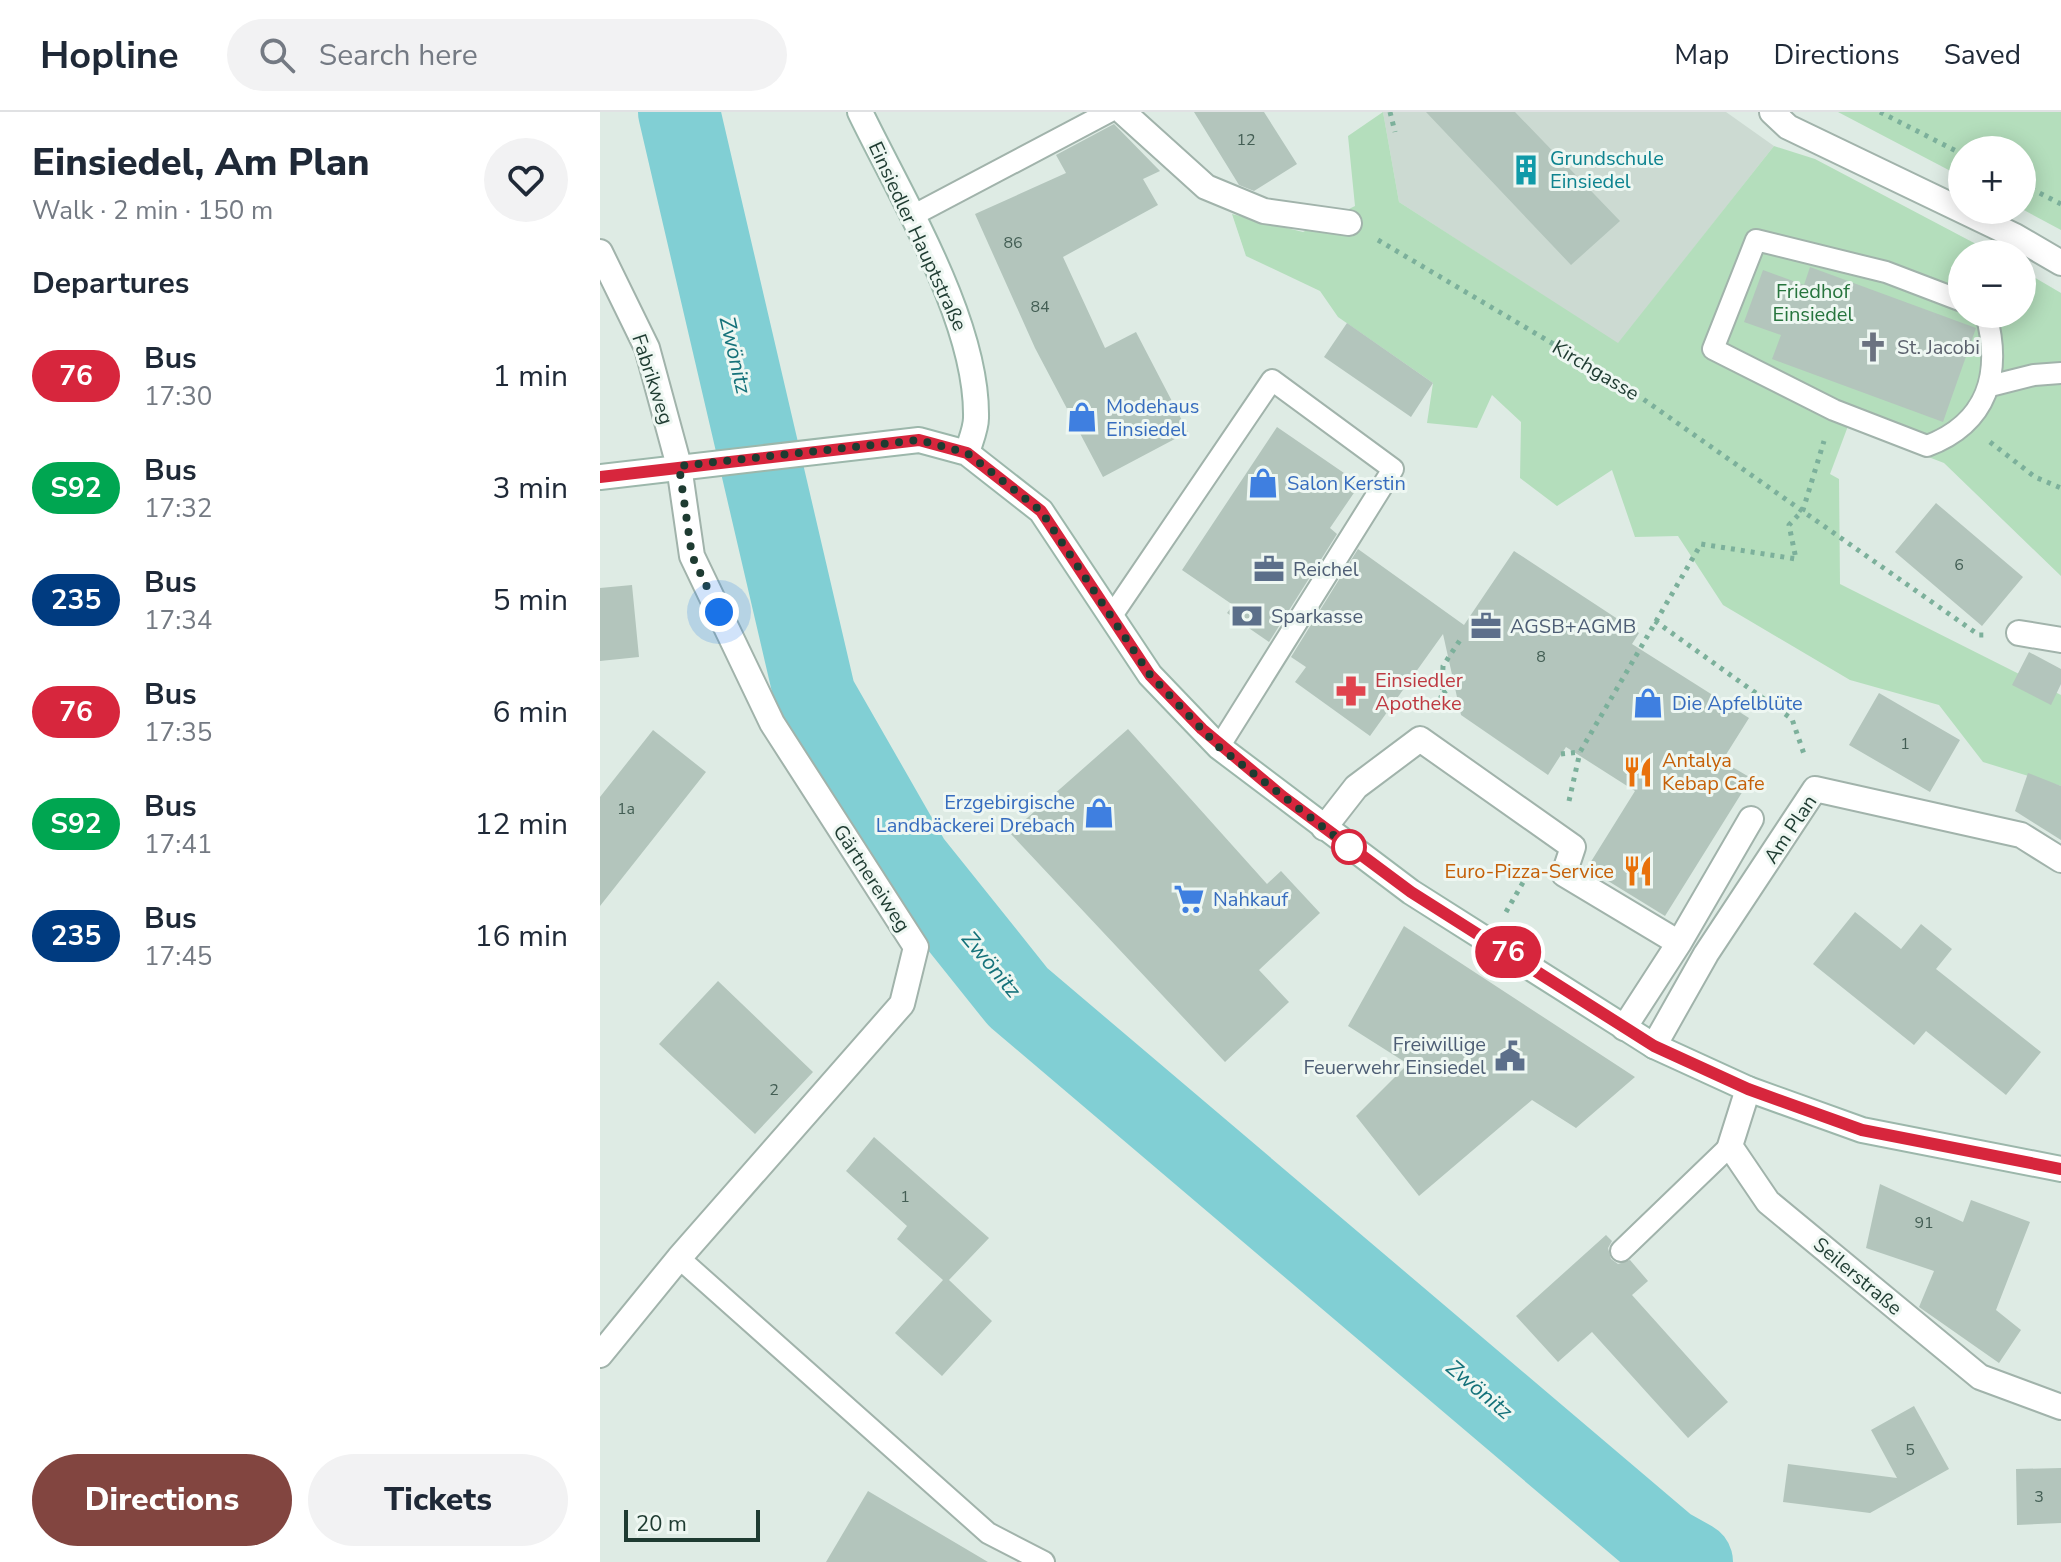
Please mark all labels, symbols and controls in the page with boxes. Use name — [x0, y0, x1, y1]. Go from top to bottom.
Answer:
search box — [227, 19, 787, 91]
text: Hopline — [40, 30, 179, 81]
icon: search — [255, 33, 299, 77]
text: Search here — [319, 35, 478, 76]
text: Map — [1674, 36, 1729, 74]
text: Directions — [1773, 36, 1900, 74]
text: Saved — [1944, 36, 2021, 74]
house number: 12 — [1236, 129, 1256, 151]
map controls — [1948, 136, 2036, 328]
button: + — [1948, 136, 2036, 224]
text: Einsiedel, Am Plan — [32, 137, 370, 188]
street label: Einsiedler Hauptstraße — [862, 137, 973, 335]
button: heart — [484, 138, 568, 222]
place label: Grundschule Einsiedel — [1550, 145, 1664, 195]
building icon: Grundschule Einsiedel — [1509, 153, 1543, 187]
text: Walk · 2 min · 150 m — [32, 193, 273, 228]
house number: 86 — [1003, 232, 1023, 254]
button: − — [1948, 240, 2036, 328]
text: Departures — [32, 263, 189, 304]
park label: Friedhof Einsiedel — [1773, 278, 1853, 328]
house number: 84 — [1030, 296, 1050, 318]
water label: Zwönitz — [712, 314, 759, 398]
church icon: St. Jacobi — [1856, 330, 1890, 364]
street label: Fabrikweg — [625, 331, 680, 428]
street label: Kirchgasse — [1547, 334, 1644, 407]
place label: St. Jacobi — [1897, 334, 1980, 361]
text: Bus — [144, 338, 197, 379]
text: 1 min — [493, 356, 568, 397]
text: 76 — [59, 357, 93, 395]
text: 17:30 — [144, 379, 212, 414]
place label: Modehaus Einsiedel — [1106, 393, 1199, 443]
shop icon: Modehaus Einsiedel — [1065, 400, 1099, 434]
text: Bus — [144, 450, 197, 491]
shop icon: Salon Kerstin — [1246, 466, 1280, 500]
text: 3 min — [493, 468, 568, 509]
text: S92 — [50, 469, 102, 507]
place label: Salon Kerstin — [1287, 470, 1406, 497]
text: 17:32 — [144, 491, 212, 526]
office icon: Reichel — [1252, 552, 1286, 586]
house number: 6 — [1954, 554, 1964, 576]
place label: Reichel — [1293, 556, 1359, 583]
text: Bus — [144, 562, 197, 603]
text: 5 min — [493, 580, 568, 621]
text: 235 — [51, 581, 101, 619]
your location — [699, 592, 739, 632]
bank icon: Sparkasse — [1230, 599, 1264, 633]
text: 17:34 — [144, 603, 212, 638]
place label: Sparkasse — [1271, 603, 1363, 630]
office icon: AGSB+AGMB — [1469, 609, 1503, 643]
place label: AGSB+AGMB — [1510, 613, 1636, 640]
house number: 8 — [1536, 646, 1546, 668]
place label: Einsiedler Apotheke — [1375, 667, 1463, 717]
text: Bus — [144, 674, 197, 715]
pharmacy icon: Einsiedler Apotheke — [1334, 674, 1368, 708]
shop icon: Die Apfelblüte — [1631, 686, 1665, 720]
place label: Die Apfelblüte — [1672, 690, 1803, 717]
text: 6 min — [493, 692, 568, 733]
text: 76 — [59, 693, 93, 731]
text: 17:35 — [144, 715, 212, 750]
house number: 1 — [1900, 733, 1910, 755]
place label: Antalya Kebap Cafe — [1662, 747, 1765, 797]
restaurant icon: Antalya Kebap Cafe — [1621, 755, 1655, 789]
text: Bus — [144, 786, 197, 827]
place label: Erzgebirgische Landbäckerei Drebach — [876, 789, 1075, 839]
street label: Am Plan — [1758, 790, 1823, 869]
shop icon: Erzgebirgische Landbäckerei Drebach — [1082, 796, 1116, 830]
house number: 1a — [617, 798, 635, 820]
text: 12 min — [475, 804, 568, 845]
text: S92 — [50, 805, 102, 843]
street label: Gärtnereiweg — [827, 819, 916, 937]
text: 17:41 — [144, 827, 212, 862]
unlabelled marker — [1332, 830, 1366, 864]
restaurant icon: Euro-Pizza-Service — [1621, 854, 1655, 888]
place label: Euro-Pizza-Service — [1444, 858, 1614, 885]
supermarket icon: Nahkauf — [1172, 882, 1206, 916]
place label: Nahkauf — [1213, 886, 1288, 913]
text: Bus — [144, 898, 197, 939]
text: 16 min — [475, 916, 568, 957]
text: 235 — [51, 917, 101, 955]
water label: Zwönitz — [955, 925, 1028, 1005]
line badge: 76 — [1472, 926, 1544, 978]
text: 76 — [1491, 933, 1525, 971]
text: 17:45 — [144, 939, 212, 974]
place label: Freiwillige Feuerwehr Einsiedel — [1303, 1031, 1486, 1081]
public building icon: Freiwillige Feuerwehr Einsiedel — [1493, 1039, 1527, 1073]
house number: 2 — [769, 1079, 779, 1101]
house number: 1 — [900, 1186, 910, 1208]
house number: 91 — [1914, 1212, 1934, 1234]
street label: Seilerstraße — [1808, 1231, 1908, 1322]
water label: Zwönitz — [1440, 1353, 1520, 1427]
house number: 5 — [1905, 1439, 1915, 1461]
button: Directions — [32, 1454, 292, 1546]
button: Tickets — [308, 1454, 568, 1546]
house number: 3 — [2034, 1486, 2044, 1508]
scale bar — [624, 1506, 760, 1542]
text: 20 m — [636, 1509, 687, 1539]

